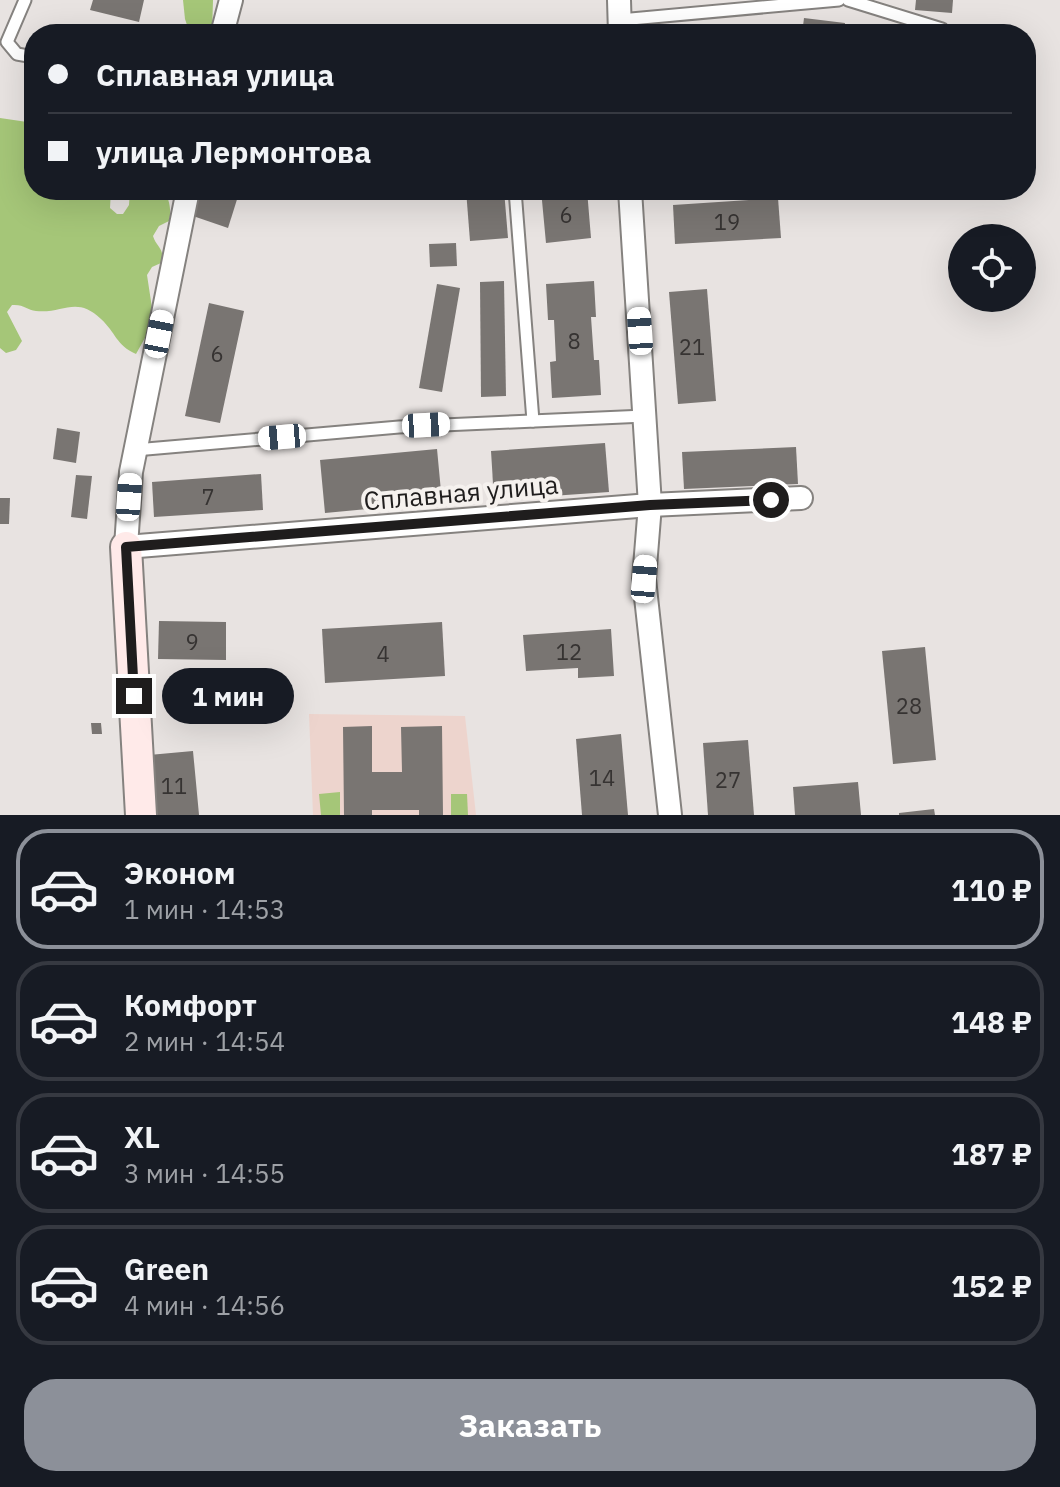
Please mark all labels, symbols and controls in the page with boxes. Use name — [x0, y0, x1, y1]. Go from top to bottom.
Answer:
text: Сплавная улица — [96, 55, 334, 94]
text: улица Лермонтова — [96, 132, 371, 171]
house number: 6 — [559, 200, 573, 229]
house number: 19 — [714, 207, 740, 236]
map controls — [948, 224, 1036, 312]
button: locate — [948, 224, 1036, 312]
car — [626, 306, 654, 356]
car — [143, 308, 175, 360]
house number: 8 — [567, 326, 581, 355]
house number: 21 — [679, 332, 705, 361]
house number: 6 — [210, 339, 224, 368]
car — [401, 412, 451, 438]
car — [257, 423, 307, 451]
street label: Сплавная улица — [362, 467, 560, 517]
car — [115, 472, 143, 522]
house number: 7 — [201, 482, 215, 511]
route start — [753, 482, 789, 518]
car — [630, 554, 658, 604]
house number: 9 — [185, 627, 199, 656]
house number: 12 — [556, 637, 582, 666]
house number: 4 — [376, 639, 390, 668]
callout: 1 мин — [162, 668, 294, 724]
route end — [116, 678, 152, 714]
text: 1 мин — [192, 679, 264, 713]
house number: 28 — [896, 691, 922, 720]
house number: 14 — [589, 763, 615, 792]
house number: 27 — [715, 765, 741, 794]
house number: 11 — [161, 771, 187, 800]
icon: car — [28, 853, 100, 925]
text: Эконом — [124, 853, 235, 892]
text: 110 ₽ — [951, 870, 1032, 909]
text: 1 мин · 14:53 — [124, 892, 285, 926]
icon: car — [28, 985, 100, 1057]
text: Комфорт — [124, 985, 257, 1024]
text: 148 ₽ — [951, 1002, 1032, 1041]
text: 2 мин · 14:54 — [124, 1024, 285, 1058]
icon: car — [28, 1117, 100, 1189]
text: XL — [124, 1117, 160, 1156]
text: 187 ₽ — [951, 1134, 1032, 1173]
text: 3 мин · 14:55 — [124, 1156, 285, 1190]
icon: car — [28, 1249, 100, 1321]
text: Green — [124, 1249, 209, 1288]
text: 152 ₽ — [951, 1266, 1032, 1305]
text: 4 мин · 14:56 — [124, 1288, 285, 1322]
button: Заказать — [24, 1379, 1036, 1471]

